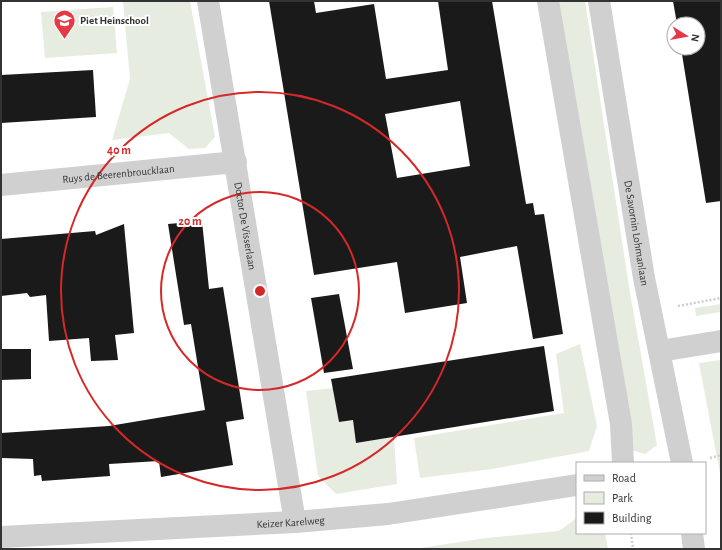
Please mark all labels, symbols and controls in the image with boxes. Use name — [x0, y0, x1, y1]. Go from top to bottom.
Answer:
school or university icon: Piet Heinschool — [51, 7, 77, 40]
place label: Piet Heinschool — [80, 15, 149, 26]
north arrow — [666, 16, 706, 56]
text: N — [689, 33, 701, 43]
text: 40 m — [107, 144, 131, 156]
street label: Ruys de Beerenbroucklaan — [62, 163, 175, 184]
street label: De Savornin Lohmanlaan — [623, 179, 651, 287]
street label: Doctor De Visserlaan — [233, 181, 258, 271]
text: 20 m — [178, 215, 202, 227]
centre of rings — [253, 284, 267, 298]
legend — [576, 462, 706, 534]
text: Road — [612, 472, 636, 484]
text: Park — [612, 492, 633, 504]
text: Building — [612, 512, 652, 524]
street label: Keizer Karelweg — [256, 514, 326, 529]

